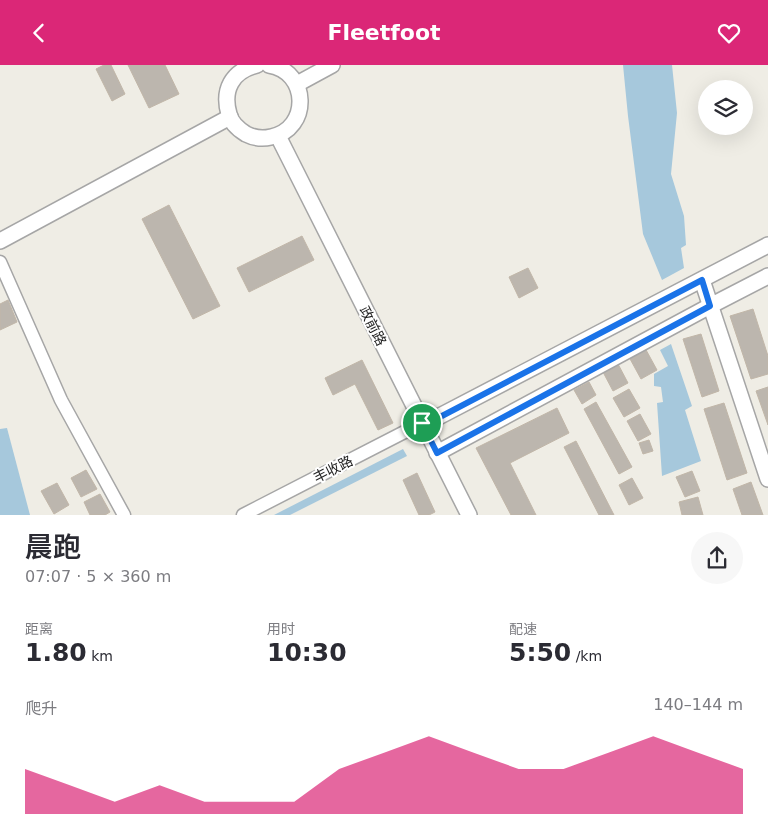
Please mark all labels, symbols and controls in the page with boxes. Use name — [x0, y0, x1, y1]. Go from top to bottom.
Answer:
icon: back — [25, 19, 53, 47]
icon: heart — [715, 19, 743, 47]
text: Fleetfoot — [327, 20, 441, 45]
map controls — [698, 80, 753, 135]
button: layers — [698, 80, 753, 135]
street label: 政前路 — [356, 304, 390, 348]
pin — [401, 402, 443, 444]
icon: arrive — [408, 409, 436, 437]
street label: 丰收路 — [311, 452, 355, 486]
text: 晨跑 — [25, 531, 81, 564]
button: share — [691, 532, 743, 584]
text: 07:07 · 5 × 360 m — [25, 567, 171, 586]
text: 距离 — [25, 621, 53, 637]
text: 用时 — [267, 621, 295, 637]
text: 配速 — [509, 621, 537, 637]
text: 1.80 — [25, 638, 87, 667]
text: 10:30 — [267, 638, 347, 667]
text: 5:50 — [509, 638, 571, 667]
text: km — [87, 648, 113, 664]
text: /km — [571, 648, 602, 664]
text: 140–144 m — [653, 695, 743, 714]
text: 爬升 — [25, 699, 57, 718]

